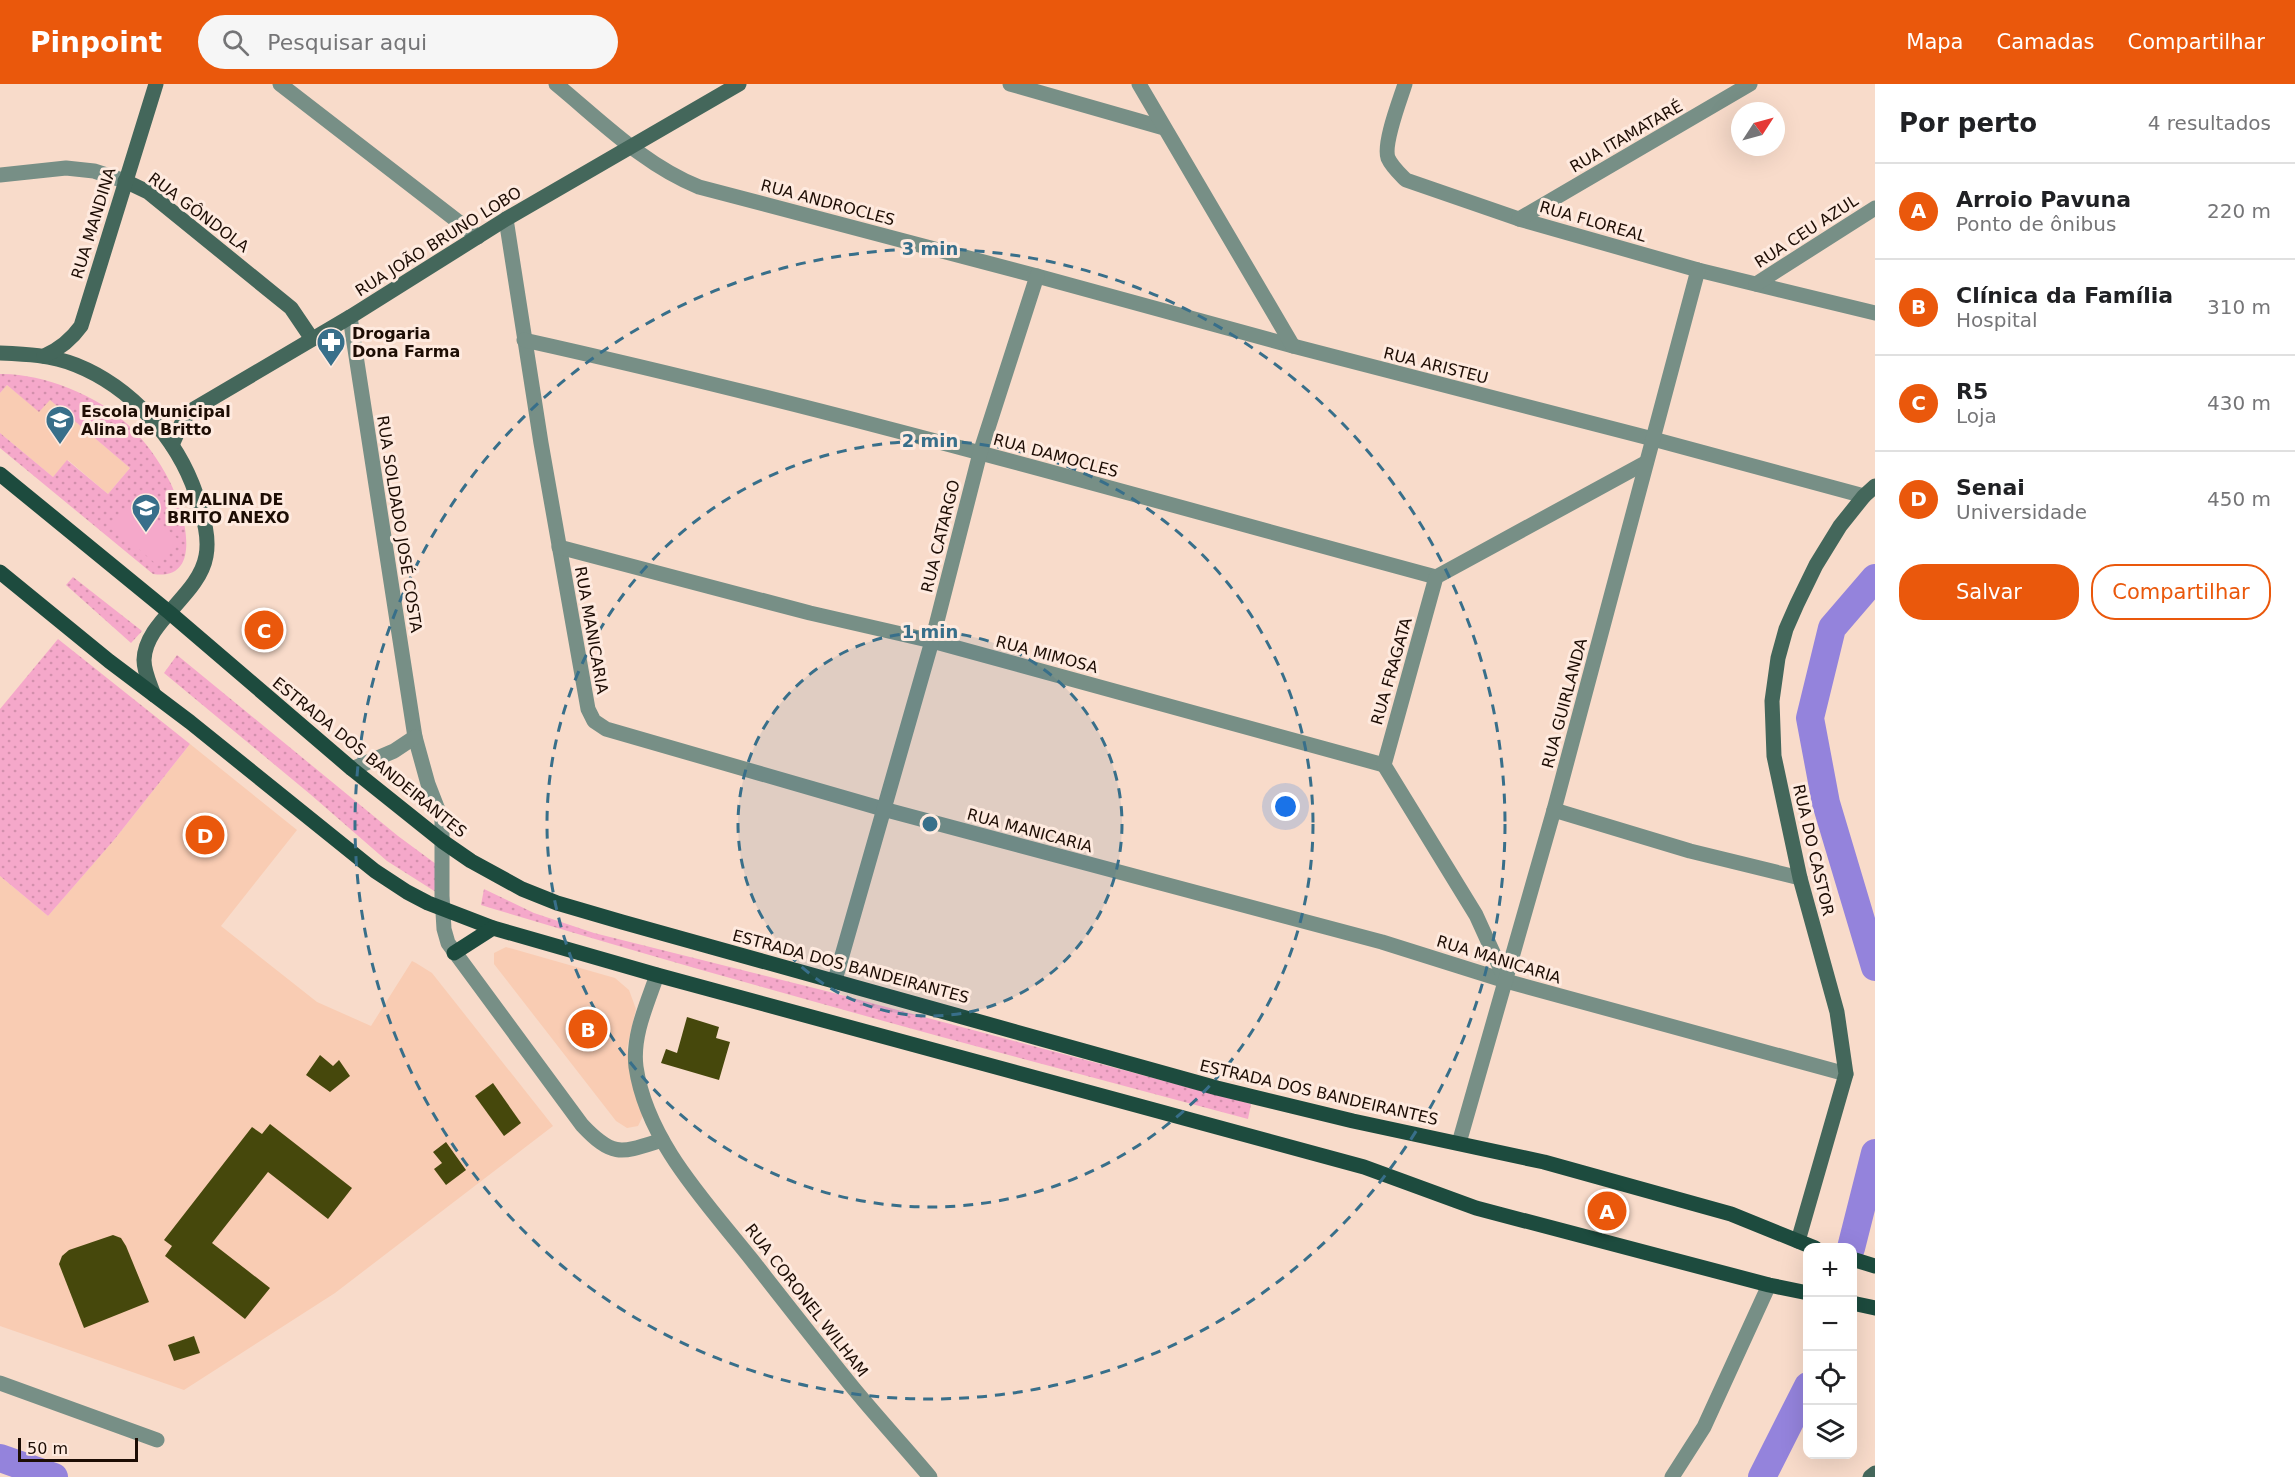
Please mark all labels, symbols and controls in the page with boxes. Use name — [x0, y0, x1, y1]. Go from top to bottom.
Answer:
search box — [198, 15, 618, 69]
text: Pinpoint — [30, 26, 162, 59]
icon: search — [219, 26, 252, 59]
text: Pesquisar aqui — [267, 30, 427, 55]
text: Mapa — [1906, 30, 1963, 54]
text: Camadas — [1996, 30, 2094, 54]
text: Compartilhar — [2127, 30, 2265, 54]
street label: RUA ITAMATARÉ — [1566, 96, 1686, 176]
north arrow — [1731, 102, 1785, 156]
text: Por perto — [1899, 108, 2037, 138]
text: 4 resultados — [2148, 111, 2271, 135]
street label: RUA MANDINA — [68, 165, 119, 281]
street label: RUA GÔNDOLA — [145, 168, 253, 256]
street label: RUA ANDROCLES — [759, 175, 897, 230]
street label: RUA JOÃO BRUNO LOBO — [352, 183, 525, 300]
text: Arroio Pavuna — [1956, 187, 2131, 212]
street label: RUA CEU AZUL — [1751, 191, 1862, 272]
street label: RUA FLOREAL — [1537, 197, 1648, 246]
text: A — [1911, 199, 1926, 223]
text: 220 m — [2207, 199, 2271, 223]
text: Ponto de ônibus — [1956, 212, 2116, 236]
text: 3 min — [902, 238, 958, 259]
text: Clínica da Família — [1956, 283, 2173, 308]
text: B — [1911, 295, 1926, 319]
text: 310 m — [2207, 295, 2271, 319]
text: Hospital — [1956, 308, 2038, 332]
place label: Drogaria Dona Farma — [352, 324, 460, 361]
pharmacy icon: Drogaria Dona Farma — [315, 326, 347, 368]
street label: RUA ARISTEU — [1381, 343, 1490, 388]
text: R5 — [1956, 379, 1988, 404]
text: C — [1911, 391, 1926, 415]
text: 430 m — [2207, 391, 2271, 415]
place label: Escola Municipal Alina de Britto — [81, 402, 231, 439]
school or university icon: Escola Municipal Alina de Britto — [44, 404, 76, 446]
text: Loja — [1956, 404, 1997, 428]
street label: RUA SOLDADO JOSÉ COSTA — [373, 414, 426, 634]
text: 2 min — [902, 430, 958, 451]
street label: RUA DAMOCLES — [991, 430, 1120, 481]
text: Senai — [1956, 475, 2025, 500]
street label: RUA CATARGO — [917, 478, 964, 594]
text: D — [1910, 487, 1927, 511]
text: 450 m — [2207, 487, 2271, 511]
place label: EM ALINA DE BRITO ANEXO — [167, 490, 290, 527]
school or university icon: EM ALINA DE BRITO ANEXO — [130, 492, 162, 534]
text: Universidade — [1956, 500, 2087, 524]
button: Salvar — [1899, 564, 2079, 620]
button: Compartilhar — [2091, 564, 2271, 620]
street label: RUA MANICARIA — [571, 565, 612, 695]
pin: C — [244, 608, 284, 652]
street label: RUA FRAGATA — [1367, 615, 1416, 727]
text: 1 min — [902, 621, 958, 642]
street label: RUA MIMOSA — [994, 632, 1100, 677]
street label: RUA GUIRLANDA — [1538, 636, 1591, 770]
street label: ESTRADA DOS BANDEIRANTES — [269, 673, 471, 842]
street label: RUA DO CASTOR — [1789, 782, 1838, 918]
your location — [1271, 792, 1300, 821]
street label: RUA MANICARIA — [965, 805, 1095, 856]
pin: D — [186, 812, 224, 858]
centre of rings — [920, 814, 940, 834]
street label: ESTRADA DOS BANDEIRANTES — [731, 926, 971, 1007]
street label: RUA MANICARIA — [1434, 932, 1563, 987]
pin: B — [568, 1006, 608, 1052]
street label: ESTRADA DOS BANDEIRANTES — [1198, 1056, 1440, 1129]
pin: A — [1588, 1188, 1626, 1234]
street label: RUA CORONEL WILHAM — [741, 1220, 872, 1380]
map controls — [1803, 1243, 1857, 1459]
button: + — [1803, 1243, 1857, 1297]
button: − — [1803, 1297, 1857, 1351]
button: locate — [1803, 1351, 1857, 1405]
button: layers — [1803, 1405, 1857, 1459]
scale bar — [18, 1435, 138, 1462]
text: 50 m — [27, 1439, 68, 1458]

